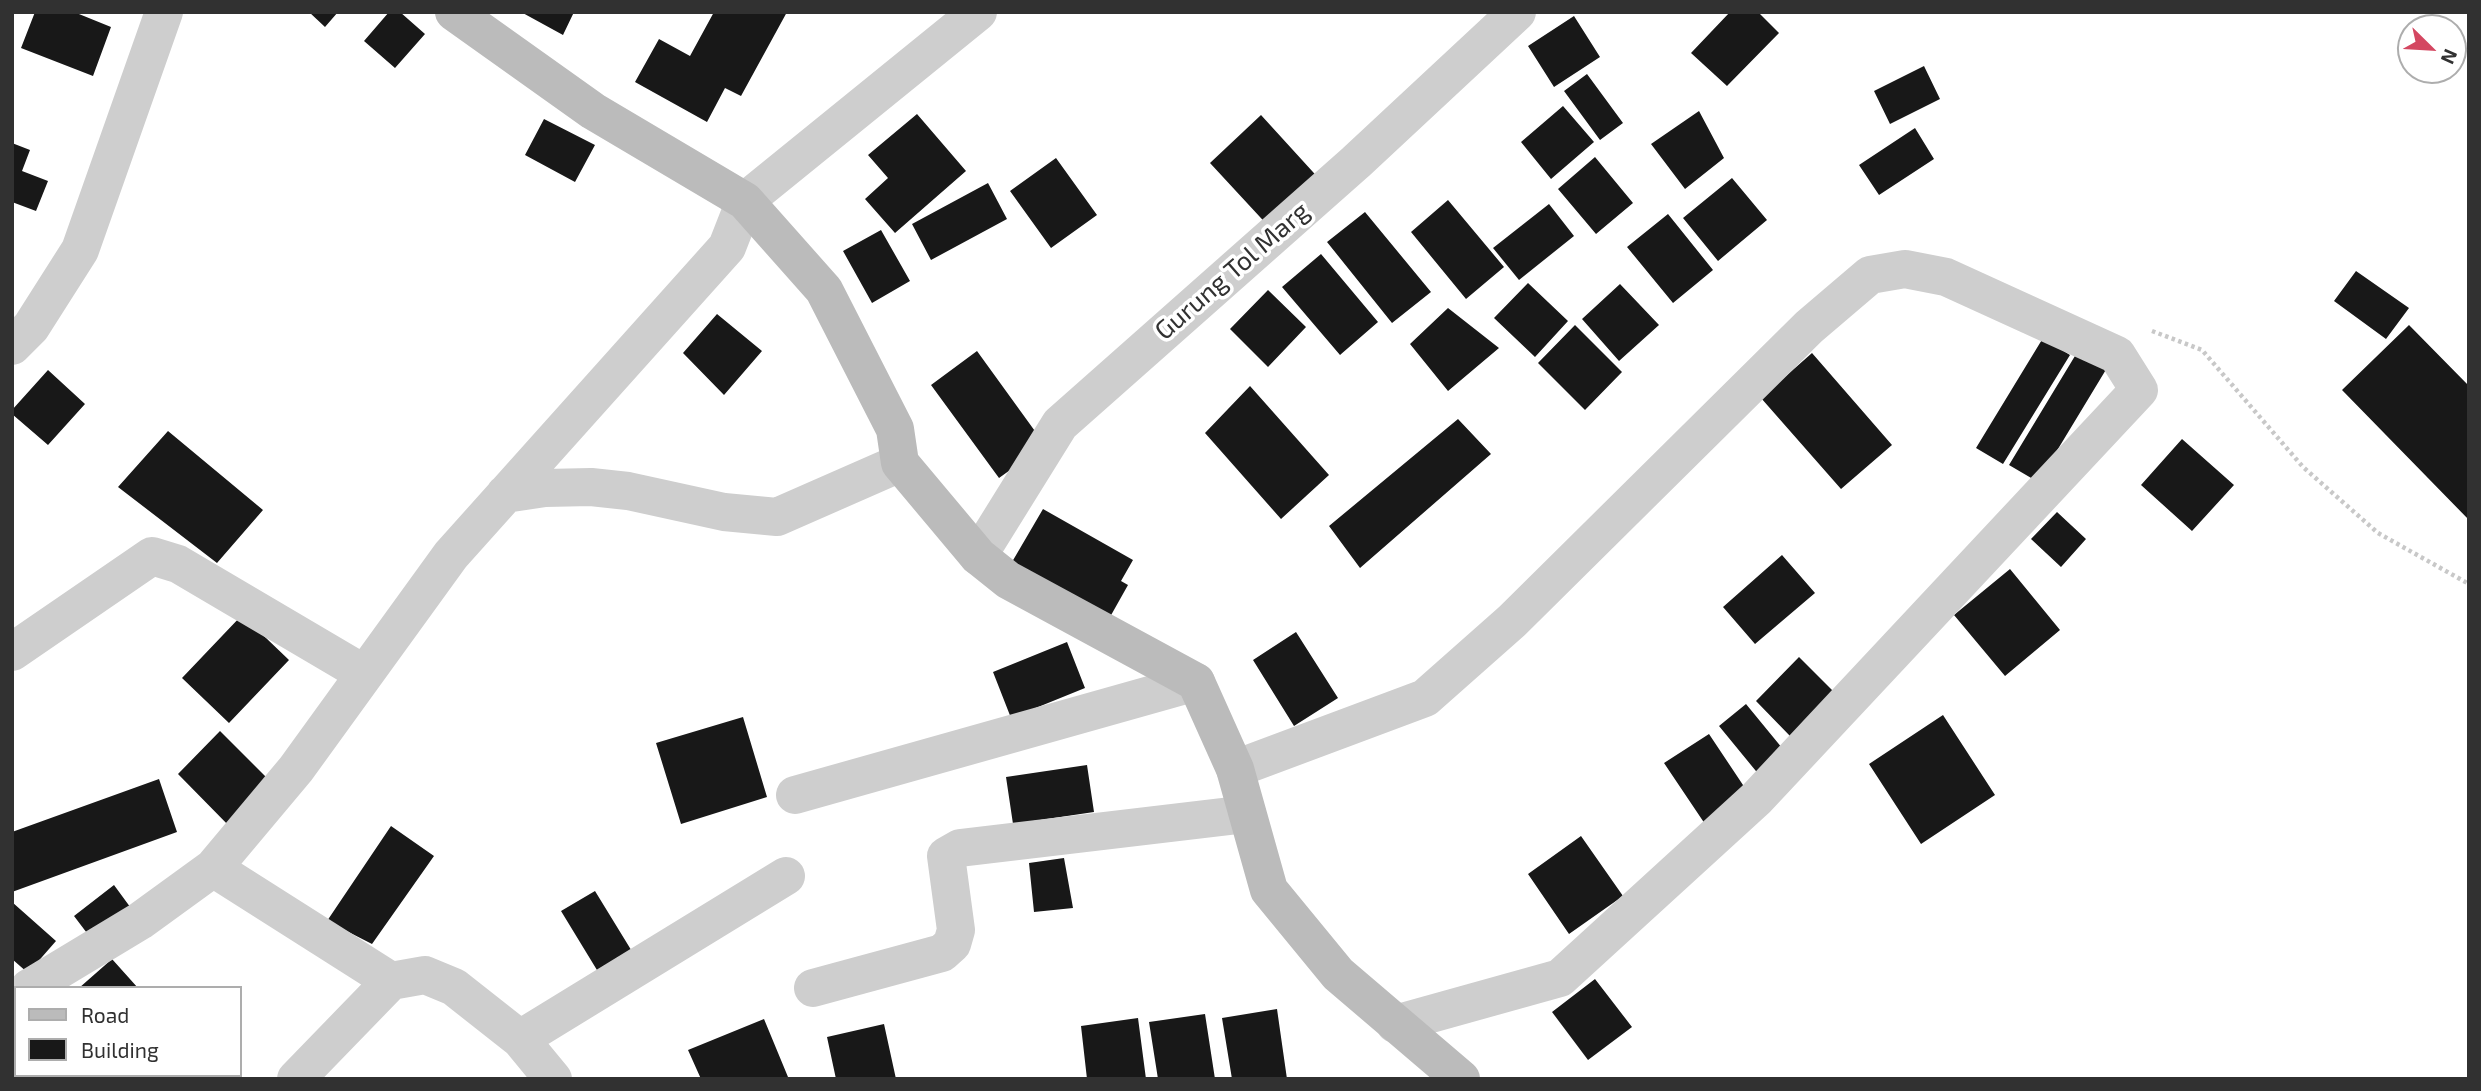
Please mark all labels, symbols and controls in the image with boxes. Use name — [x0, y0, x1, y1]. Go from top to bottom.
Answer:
north arrow — [2397, 14, 2467, 84]
text: N — [2437, 46, 2463, 68]
street label: Gurung Tol Marg — [1148, 196, 1316, 346]
legend — [14, 986, 242, 1077]
text: Road — [81, 1002, 129, 1027]
text: Building — [81, 1037, 159, 1062]

